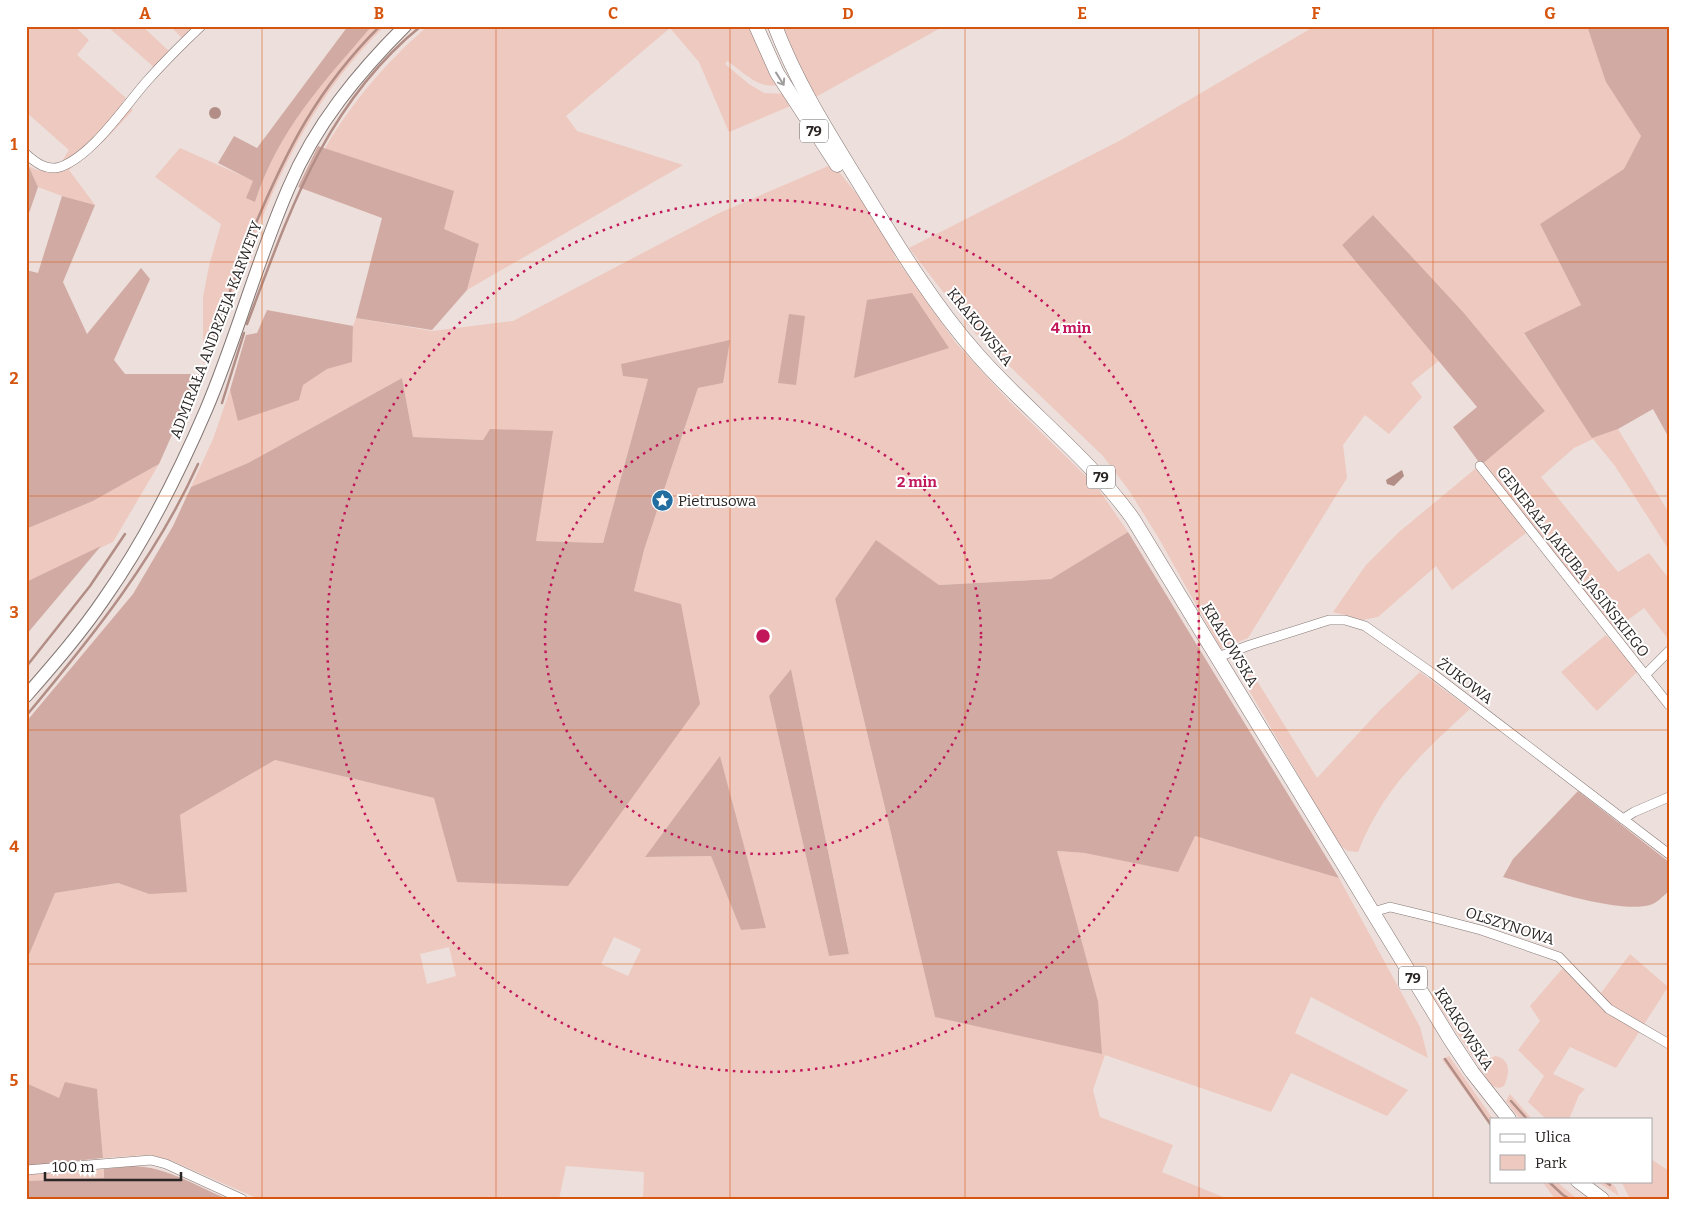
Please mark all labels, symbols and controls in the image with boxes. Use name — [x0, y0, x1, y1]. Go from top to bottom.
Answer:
text: A — [139, 4, 151, 23]
text: B — [374, 4, 384, 23]
text: C — [608, 4, 618, 23]
text: D — [842, 4, 854, 23]
text: E — [1077, 4, 1087, 23]
text: F — [1312, 4, 1321, 23]
text: G — [1544, 4, 1556, 23]
one-way arrow — [776, 71, 786, 85]
road number: 79 — [800, 120, 828, 142]
text: 1 — [11, 135, 18, 154]
street label: ADMIRAŁA ANDRZEJA KARWETY — [166, 218, 266, 441]
street label: KRAKOWSKA — [943, 285, 1017, 370]
text: 4 min — [1051, 319, 1092, 337]
text: 2 — [9, 369, 19, 388]
street label: GENERAŁA JAKUBA JASIŃSKIEGO — [1493, 463, 1653, 661]
road number: 79 — [1087, 466, 1115, 488]
text: 2 min — [897, 473, 937, 491]
place icon: Pietrusowa — [650, 489, 674, 513]
place label: Pietrusowa — [678, 492, 756, 510]
street label: KRAKOWSKA — [1198, 600, 1262, 691]
text: 3 — [9, 603, 19, 622]
centre of rings — [754, 627, 772, 645]
street label: ŻUKOWA — [1434, 654, 1497, 708]
text: 4 — [9, 837, 19, 856]
street label: OLSZYNOWA — [1463, 903, 1557, 949]
road number: 79 — [1399, 966, 1427, 990]
street label: KRAKOWSKA — [1431, 984, 1498, 1074]
text: 5 — [10, 1071, 19, 1090]
legend — [1490, 1118, 1652, 1182]
text: Ulica — [1535, 1128, 1571, 1146]
scale bar — [45, 1150, 181, 1182]
text: Park — [1535, 1154, 1567, 1172]
text: 100 m — [52, 1158, 95, 1176]

